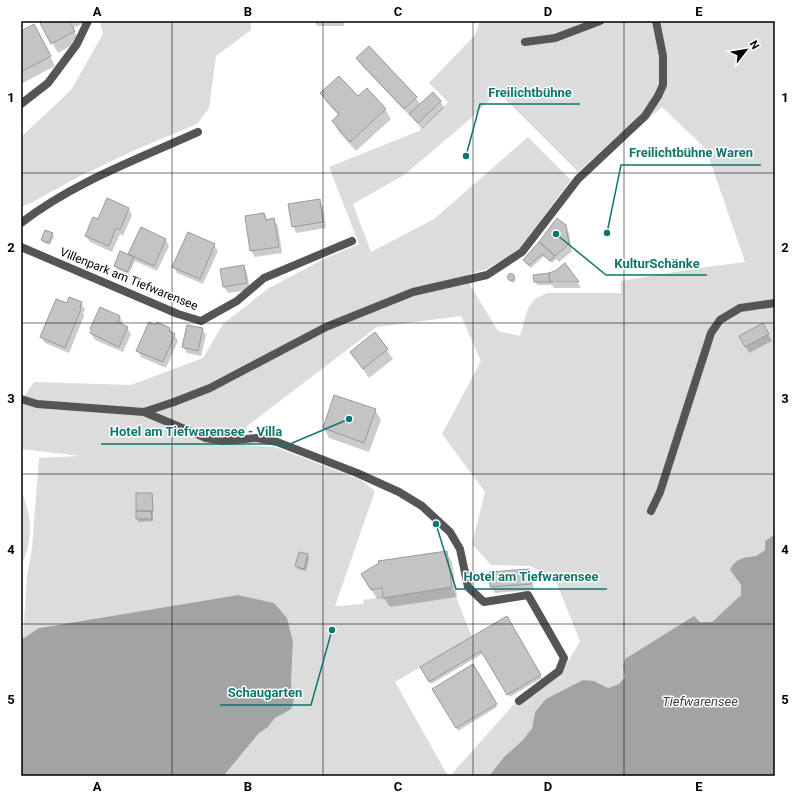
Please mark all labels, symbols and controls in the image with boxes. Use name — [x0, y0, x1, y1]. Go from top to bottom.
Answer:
text: A — [93, 4, 102, 19]
text: B — [244, 4, 252, 19]
text: C — [394, 4, 403, 19]
text: D — [544, 4, 552, 19]
text: E — [695, 4, 703, 19]
north arrow — [726, 30, 766, 70]
text: N — [747, 38, 762, 52]
callout: Freilichtbühne — [480, 79, 580, 104]
text: Freilichtbühne — [488, 85, 572, 100]
text: 1 — [7, 90, 15, 105]
text: 1 — [781, 90, 789, 105]
callout: Freilichtbühne Waren — [621, 140, 761, 165]
text: Freilichtbühne Waren — [629, 145, 753, 160]
text: 2 — [7, 240, 15, 255]
text: 2 — [781, 240, 789, 255]
street label: Villenpark am Tiefwarensee — [58, 245, 200, 313]
callout: KulturSchänke — [606, 250, 707, 275]
text: KulturSchänke — [614, 256, 700, 271]
text: 3 — [7, 391, 15, 406]
text: 3 — [781, 391, 789, 406]
callout: Hotel am Tiefwarensee - Villa — [101, 419, 290, 444]
text: Hotel am Tiefwarensee - Villa — [110, 424, 282, 439]
text: 4 — [7, 542, 15, 557]
text: 4 — [781, 542, 789, 557]
callout: Hotel am Tiefwarensee — [456, 564, 607, 589]
text: Hotel am Tiefwarensee — [463, 569, 599, 584]
callout: Schaugarten — [220, 680, 311, 705]
text: Schaugarten — [228, 685, 302, 700]
text: 5 — [7, 692, 15, 707]
text: 5 — [781, 692, 789, 707]
water label: Tiefwarensee — [662, 694, 738, 709]
text: A — [93, 779, 102, 794]
text: B — [244, 779, 252, 794]
text: C — [394, 779, 403, 794]
text: D — [544, 779, 552, 794]
text: E — [695, 779, 703, 794]

